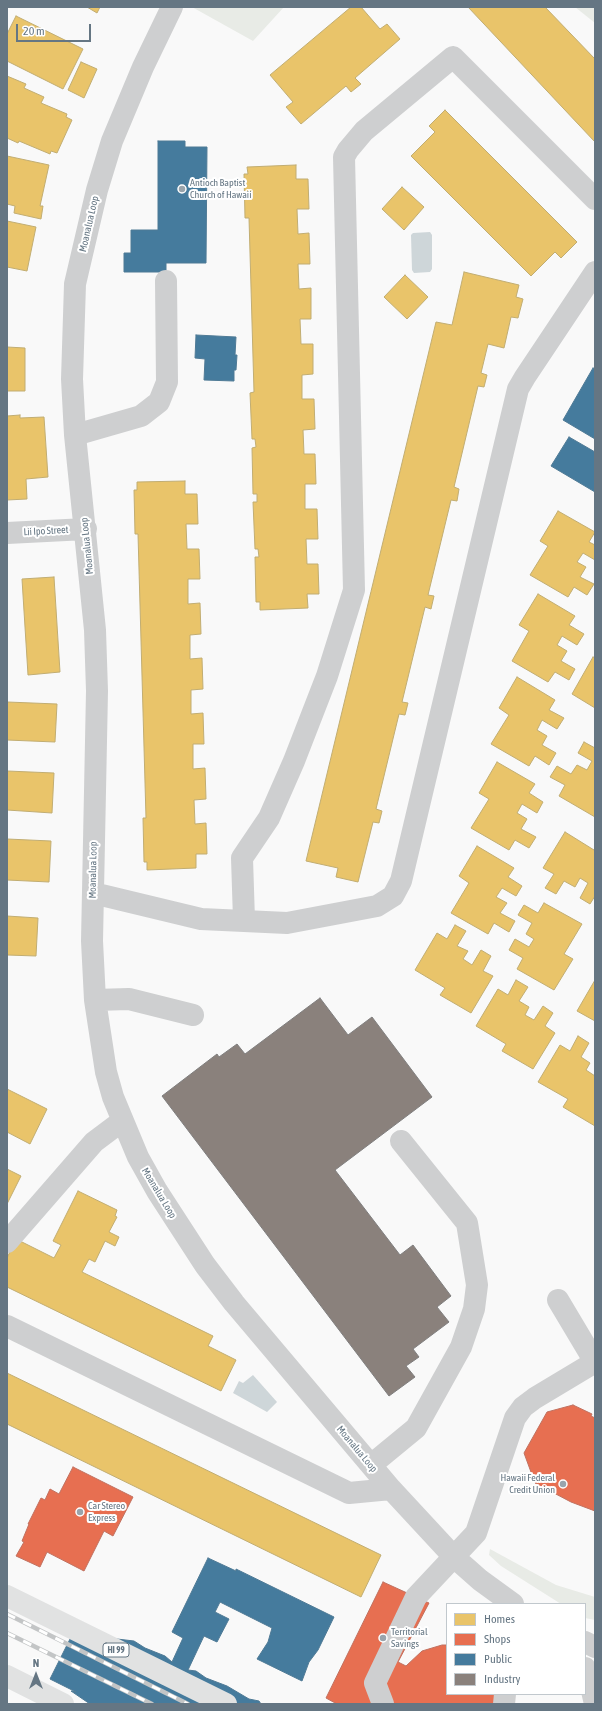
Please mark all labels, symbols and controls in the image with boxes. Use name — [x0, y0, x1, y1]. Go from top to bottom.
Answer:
scale bar — [18, 16, 93, 42]
text: 20 m — [23, 24, 45, 38]
place label: Antioch Baptist Church of Hawaii — [190, 177, 251, 200]
marker: Antioch Baptist Church of Hawaii — [177, 184, 187, 194]
street label: Moanalua Loop — [77, 195, 101, 253]
street label: Moanalua Loop — [78, 517, 96, 575]
street label: Lii Ipo Street — [23, 524, 69, 538]
street label: Moanalua Loop — [87, 841, 99, 899]
street label: Moanalua Loop — [139, 1165, 179, 1221]
street label: Moanalua Loop — [334, 1423, 380, 1475]
place label: Hawaii Federal Credit Union — [500, 1472, 555, 1496]
marker: Hawaii Federal Credit Union — [558, 1479, 568, 1489]
place label: Car Stereo Express — [88, 1500, 125, 1524]
marker: Car Stereo Express — [75, 1507, 85, 1517]
legend — [446, 1603, 586, 1695]
text: Homes — [484, 1612, 515, 1626]
place label: Territorial Savings — [391, 1626, 428, 1650]
text: Shops — [484, 1632, 510, 1646]
marker: Territorial Savings — [378, 1633, 388, 1643]
road number: HI 99 — [103, 1643, 129, 1657]
text: Public — [484, 1652, 512, 1666]
north arrow — [16, 1655, 56, 1695]
text: N — [33, 1657, 39, 1669]
text: Industry — [484, 1672, 521, 1686]

